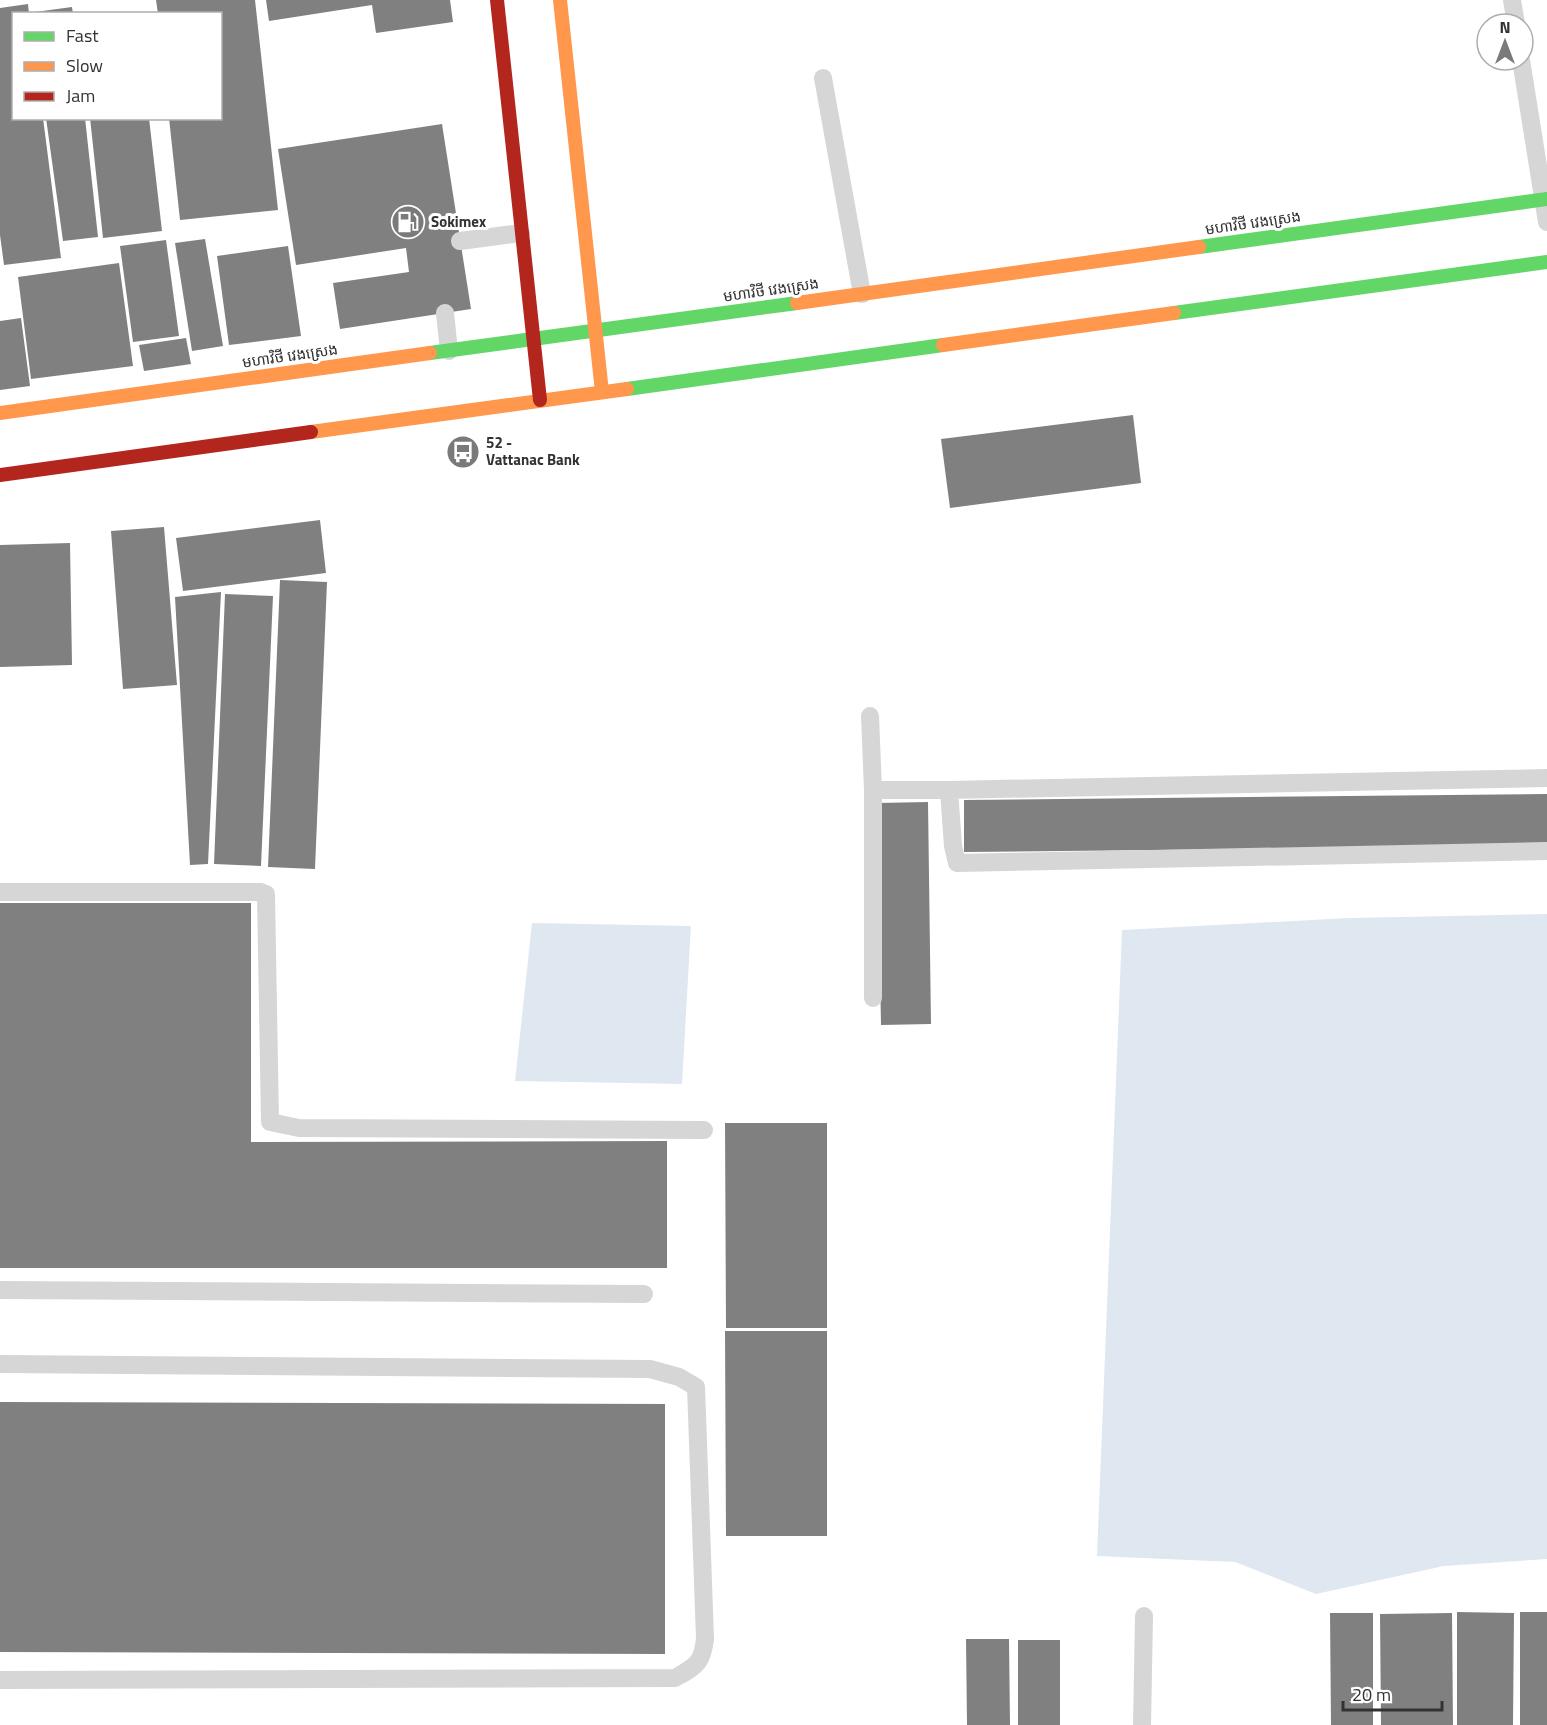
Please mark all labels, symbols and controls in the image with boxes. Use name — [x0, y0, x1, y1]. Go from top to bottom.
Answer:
legend — [12, 12, 222, 120]
north arrow — [1475, 12, 1535, 72]
text: N — [1499, 15, 1511, 39]
text: Fast — [66, 22, 99, 49]
text: Slow — [66, 52, 103, 79]
text: Jam — [66, 82, 95, 109]
fuel station icon: Sokimex — [390, 204, 426, 240]
street label: មហាវិថី វេងស្រេង — [1204, 204, 1302, 241]
place label: Sokimex — [431, 210, 486, 233]
street label: មហាវិថី វេងស្រេង — [722, 271, 820, 308]
street label: មហាវិថី វេងស្រេង — [241, 337, 339, 374]
place label: 52 - Vattanac Bank — [486, 431, 580, 471]
bus stop icon: 52 - Vattanac Bank — [445, 434, 481, 470]
scale bar — [1343, 1674, 1442, 1712]
text: 20 m — [1352, 1681, 1391, 1708]

